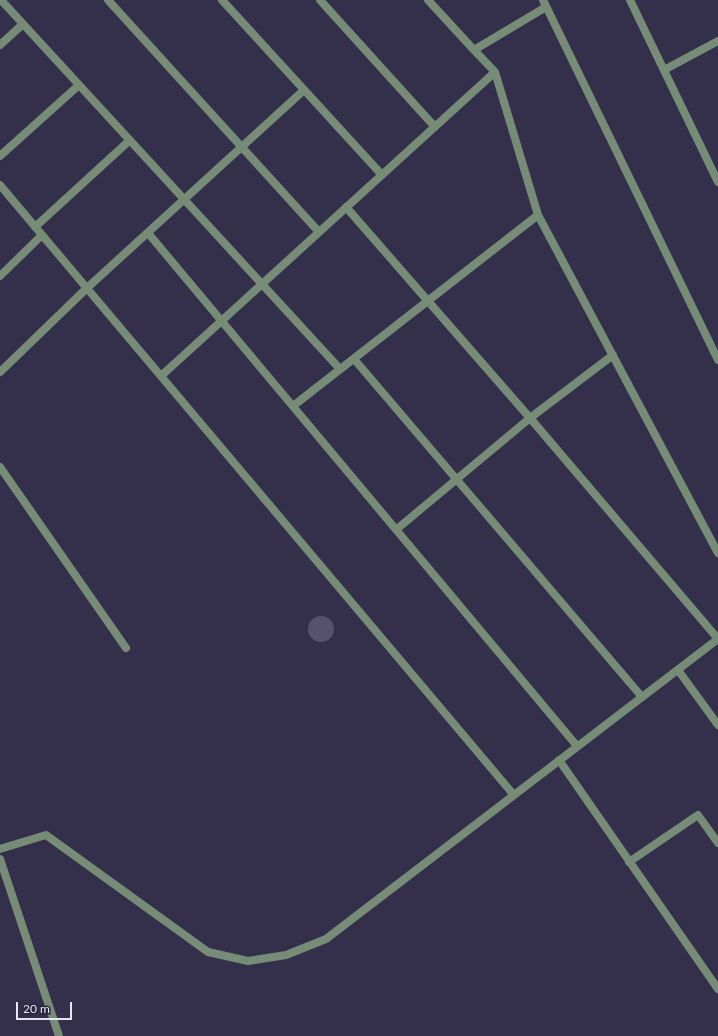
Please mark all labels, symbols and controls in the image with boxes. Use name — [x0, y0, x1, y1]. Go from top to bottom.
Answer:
scale bar — [18, 994, 74, 1020]
text: 20 m — [23, 1001, 50, 1016]

